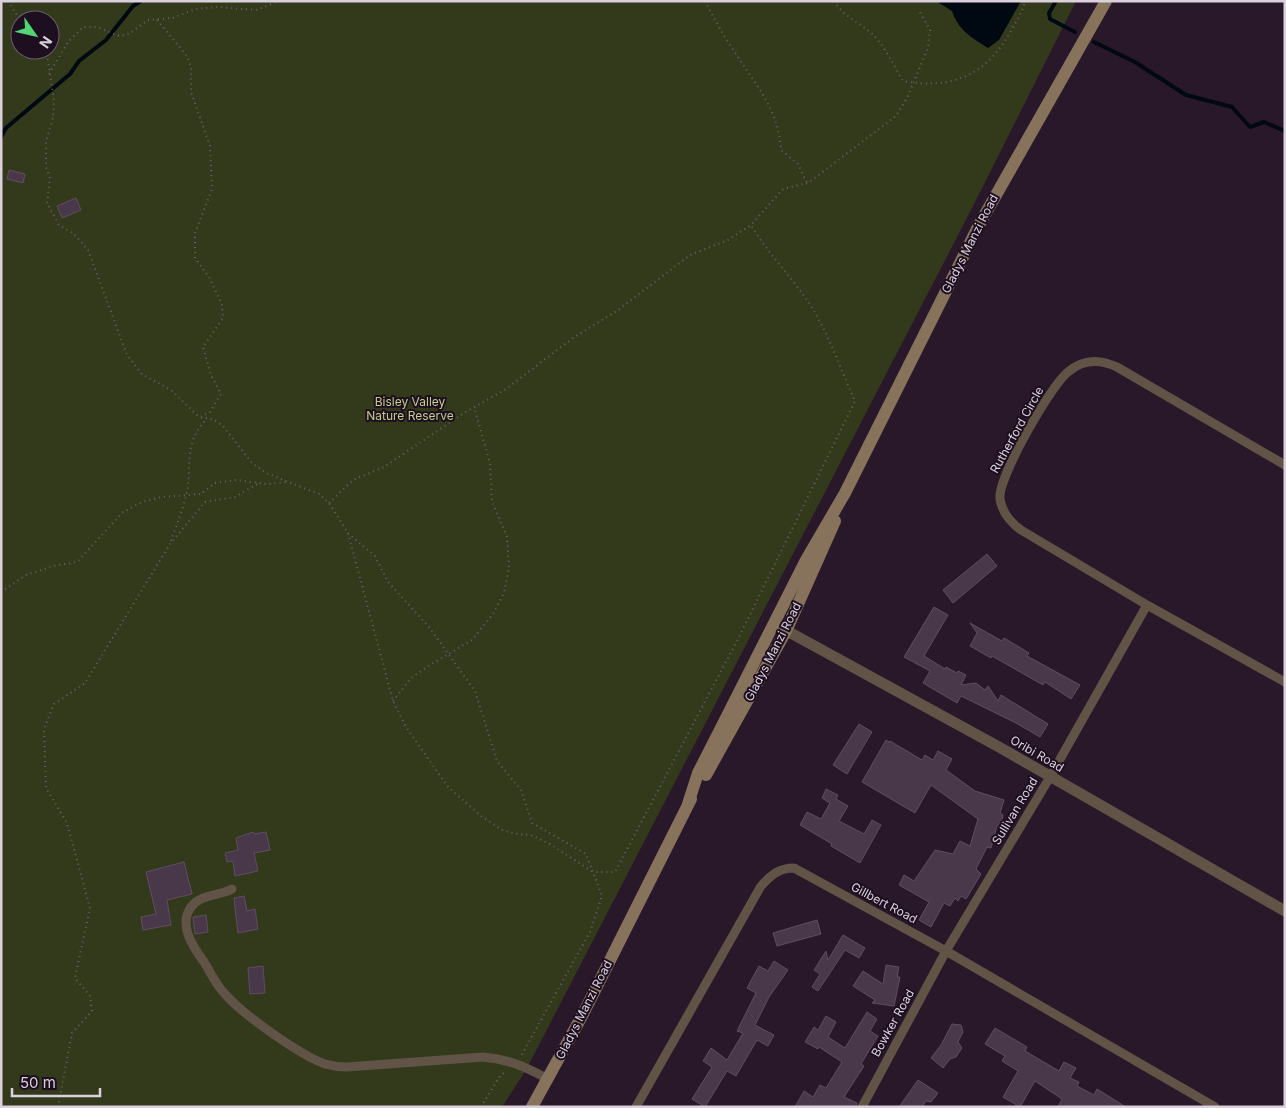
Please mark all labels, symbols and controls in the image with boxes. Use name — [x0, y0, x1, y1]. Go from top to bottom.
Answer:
north arrow — [10, 10, 60, 60]
text: N — [36, 33, 56, 52]
street label: Gladys Manzi Road — [938, 192, 1001, 296]
street label: Rutherford Circle — [987, 384, 1047, 476]
park label: Bisley Valley Nature Reserve — [366, 394, 454, 423]
street label: Gladys Manzi Road — [741, 600, 804, 704]
street label: Oribi Road — [1008, 732, 1067, 775]
street label: Sullivan Road — [988, 774, 1041, 847]
street label: Gillbert Road — [848, 879, 920, 926]
street label: Gladys Manzi Road — [552, 958, 615, 1062]
street label: Bowker Road — [868, 986, 917, 1059]
scale bar — [12, 1066, 100, 1098]
text: 50 m — [20, 1073, 56, 1092]

